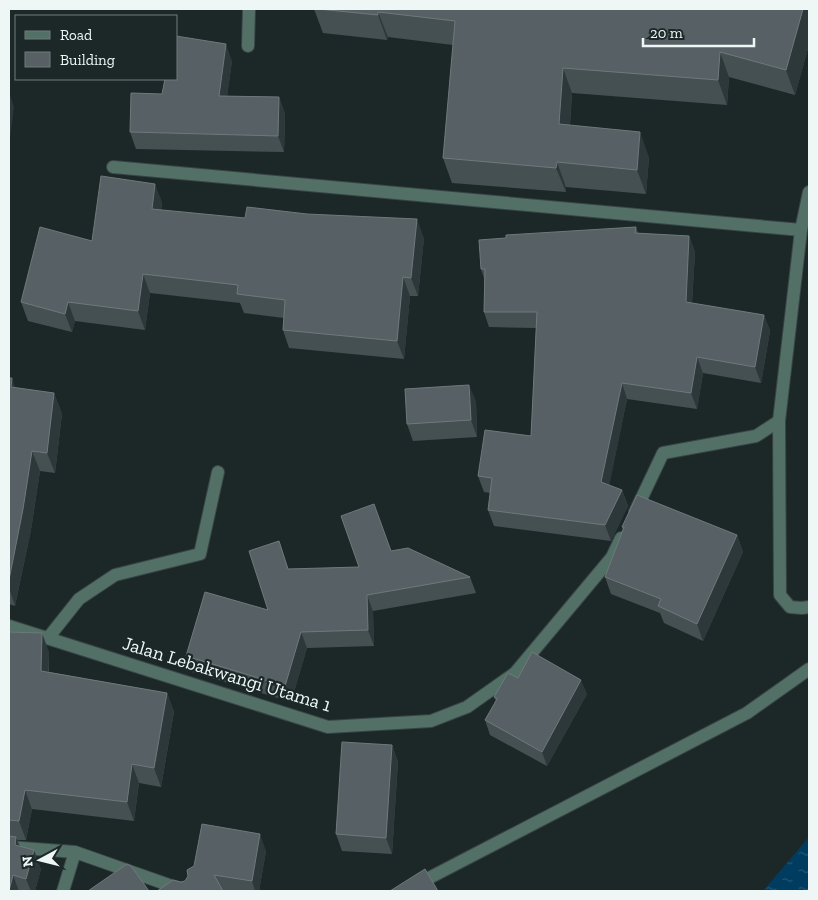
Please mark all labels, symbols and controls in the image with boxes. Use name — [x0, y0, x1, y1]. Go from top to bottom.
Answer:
legend — [15, 15, 178, 80]
scale bar — [643, 15, 754, 47]
text: 20 m — [650, 24, 683, 42]
text: Road — [60, 26, 93, 44]
text: Building — [60, 51, 115, 69]
street label: Jalan Lebakwangi Utama 1 — [120, 631, 334, 717]
north arrow — [15, 835, 65, 885]
text: N — [18, 855, 37, 868]

